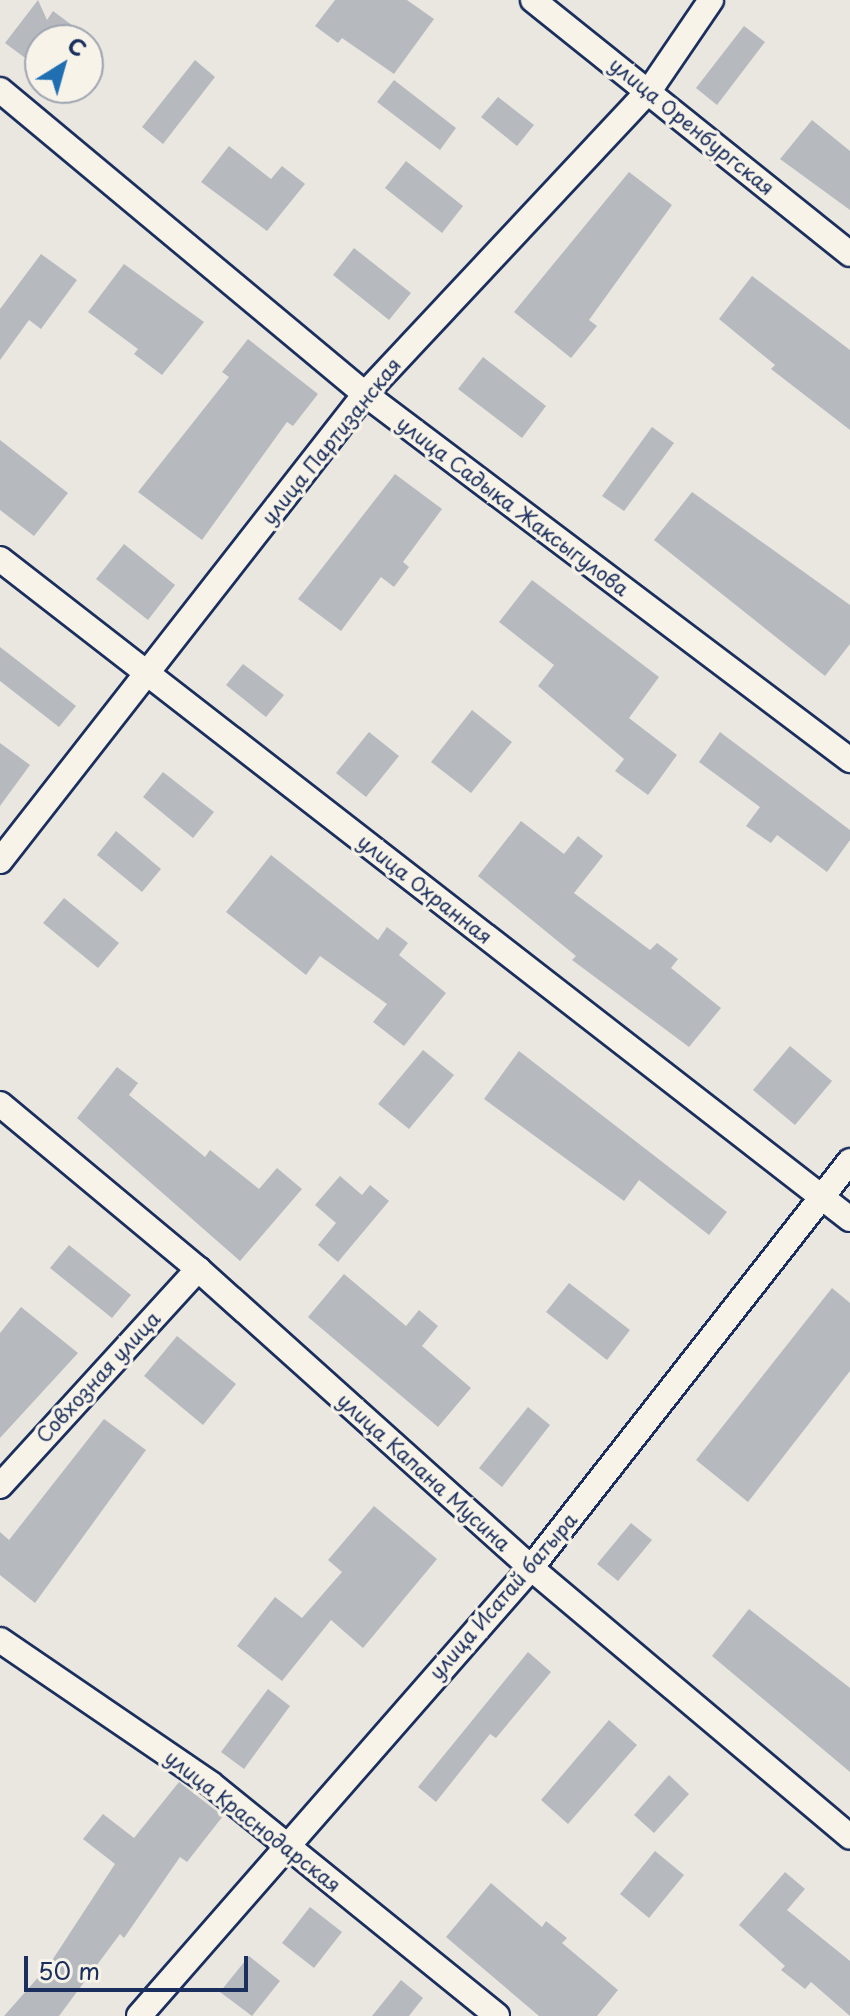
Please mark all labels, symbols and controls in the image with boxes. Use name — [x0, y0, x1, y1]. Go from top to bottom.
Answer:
north arrow — [24, 24, 104, 104]
text: С — [61, 28, 94, 64]
street label: улица Оренбургская — [604, 52, 780, 200]
street label: улица Партизанская — [256, 353, 406, 529]
street label: улица Садыка Жаксыгулова — [392, 411, 634, 601]
street label: улица Охранная — [353, 829, 497, 949]
street label: Совхозная улица — [31, 1306, 165, 1448]
street label: улица Капана Мусина — [332, 1388, 516, 1556]
street label: улица Исатай батыра — [423, 1507, 583, 1685]
street label: улица Краснодарская — [160, 1745, 346, 1897]
scale bar — [28, 1940, 252, 1990]
text: 50 m — [38, 1952, 100, 1988]

